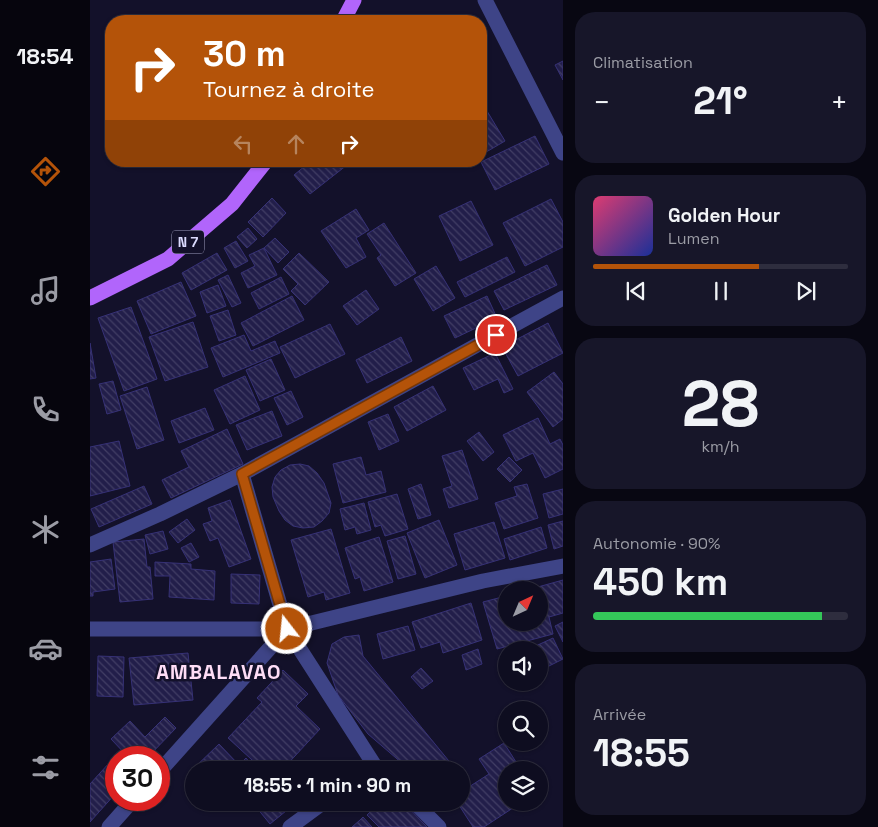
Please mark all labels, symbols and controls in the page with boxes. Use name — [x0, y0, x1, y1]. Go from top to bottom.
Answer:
text: 30 m — [203, 32, 286, 76]
icon: right — [120, 35, 185, 100]
text: 18:54 — [17, 42, 73, 70]
text: Climatisation — [593, 52, 693, 73]
text: Tournez à droite — [203, 75, 374, 103]
text: 21° — [693, 77, 748, 125]
text: − — [593, 84, 610, 120]
text: + — [831, 84, 848, 120]
icon: left — [229, 130, 257, 158]
icon: ahead — [282, 130, 310, 158]
icon: right — [335, 130, 363, 158]
icon: directions — [28, 154, 63, 189]
text: Golden Hour — [668, 203, 780, 228]
text: Lumen — [668, 228, 720, 249]
road number: N 7 — [172, 230, 204, 253]
icon: music — [28, 273, 63, 308]
icon: previous — [622, 277, 650, 305]
icon: pause — [707, 277, 735, 305]
icon: next — [792, 277, 820, 305]
pin — [475, 314, 517, 356]
icon: arrive — [482, 321, 510, 349]
text: 28 — [682, 362, 759, 445]
icon: phone — [28, 392, 63, 427]
text: km/h — [701, 436, 740, 457]
icon: climate — [28, 512, 63, 547]
text: Autonomie · 90% — [593, 533, 720, 554]
text: 450 km — [593, 558, 728, 606]
north arrow — [498, 581, 548, 631]
map controls — [498, 581, 548, 811]
position arrow — [260, 602, 312, 654]
icon: car — [28, 631, 63, 666]
button: sound — [498, 641, 548, 691]
district label: AMBALAVAO — [156, 659, 282, 685]
button: search — [498, 701, 548, 751]
text: Arrivée — [593, 704, 646, 725]
text: 18:55 — [593, 729, 690, 777]
speed limit sign: 30 — [105, 746, 170, 811]
icon: filters — [28, 750, 63, 785]
button: layers — [498, 761, 548, 811]
text: 18:55 · 1 min · 90 m — [244, 773, 411, 798]

